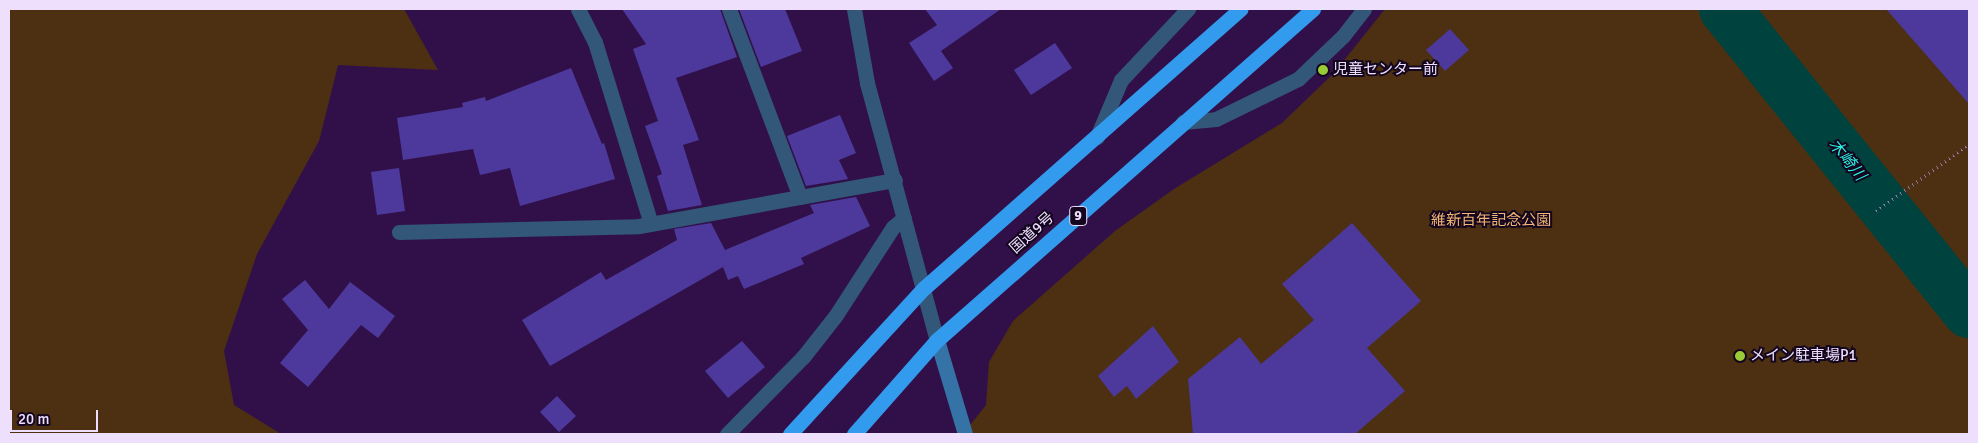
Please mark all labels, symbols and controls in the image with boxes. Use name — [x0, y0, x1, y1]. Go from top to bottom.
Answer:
place label: 児童センター前 — [1333, 61, 1438, 79]
marker: 児童センター前 — [1317, 64, 1329, 76]
water label: 木崎川 — [1824, 135, 1870, 185]
road number: 9 — [1068, 205, 1088, 228]
street label: 国道9号 — [1006, 209, 1058, 257]
park label: 維新百年記念公園 — [1431, 212, 1551, 230]
place label: メイン駐車場P1 — [1750, 347, 1857, 365]
marker: メイン駐車場P1 — [1734, 350, 1746, 362]
scale bar — [12, 400, 100, 432]
text: 20 m — [18, 410, 49, 428]

